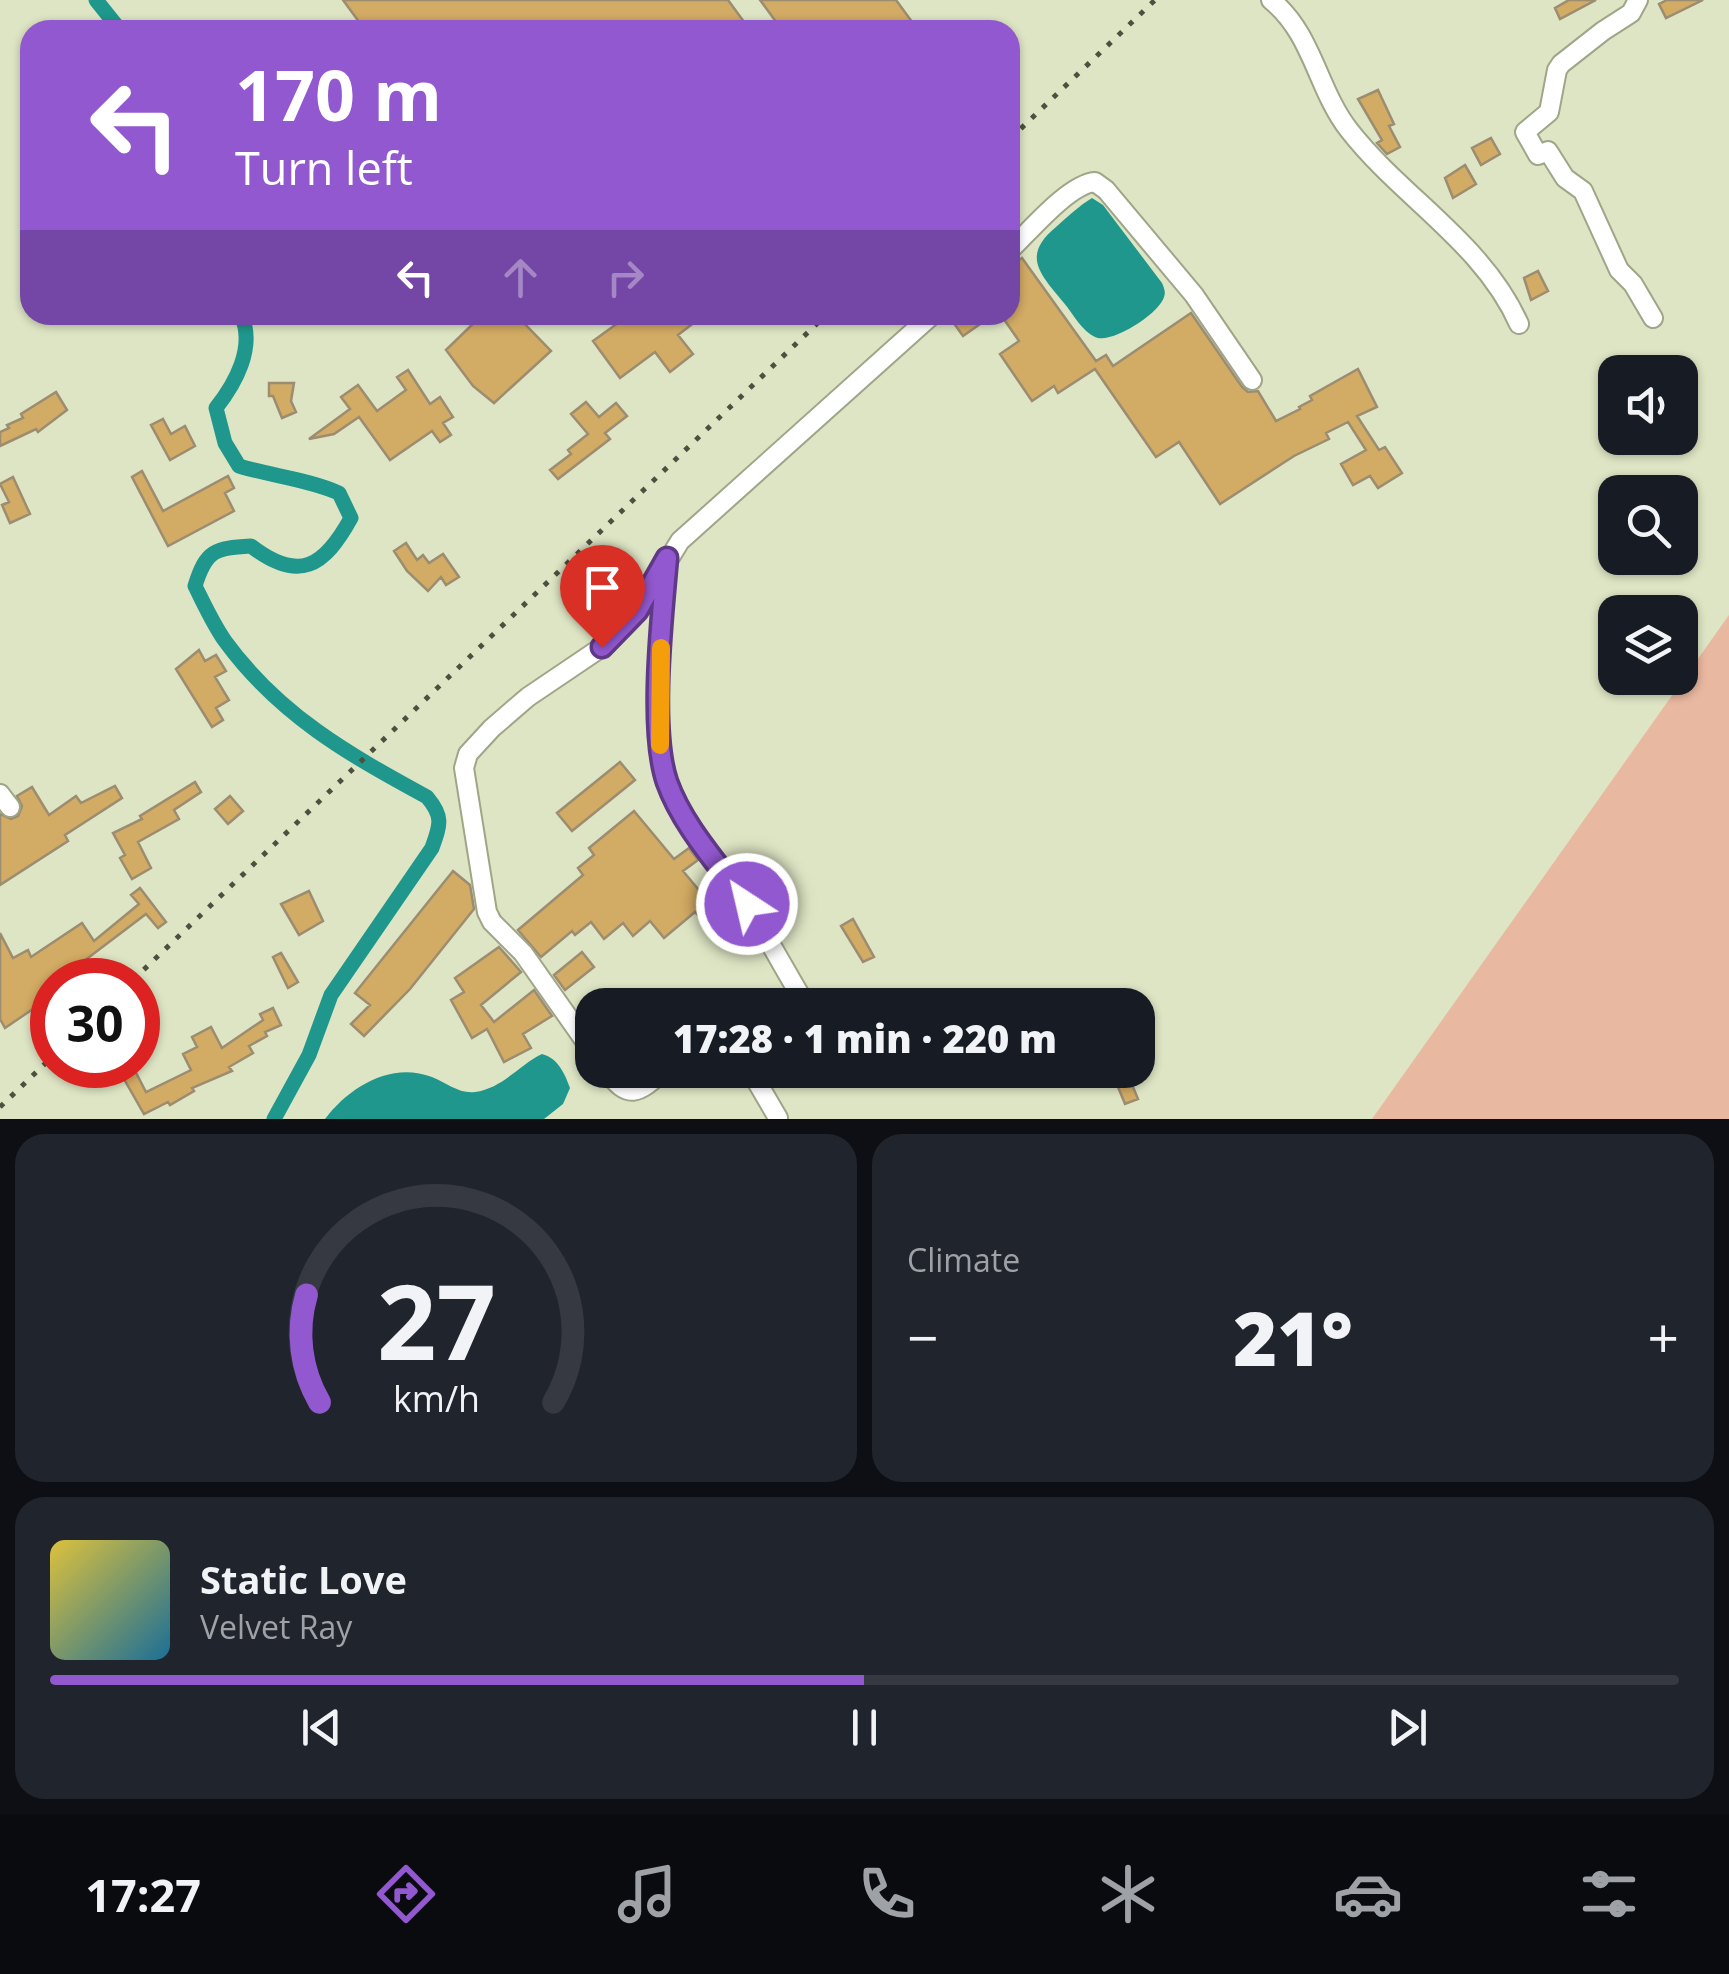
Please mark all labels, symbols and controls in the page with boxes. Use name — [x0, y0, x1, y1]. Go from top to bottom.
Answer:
text: 170 m — [235, 46, 442, 142]
icon: left — [70, 60, 200, 190]
text: Turn left — [235, 137, 413, 198]
icon: left — [388, 250, 443, 305]
icon: ahead — [493, 250, 548, 305]
icon: right — [598, 250, 653, 305]
map controls — [1598, 355, 1698, 695]
button: sound — [1598, 355, 1698, 455]
button: search — [1598, 475, 1698, 575]
pin — [560, 545, 645, 648]
icon: arrive — [575, 560, 630, 615]
button: layers — [1598, 595, 1698, 695]
position arrow — [695, 852, 799, 956]
speed limit sign: 30 — [30, 958, 160, 1088]
text: 17:28 · 1 min · 220 m — [673, 1012, 1057, 1064]
text: Climate — [907, 1238, 1020, 1281]
text: 27 — [377, 1249, 495, 1390]
text: 21° — [1233, 1286, 1353, 1388]
text: − — [907, 1299, 938, 1374]
text: + — [1648, 1299, 1679, 1374]
text: km/h — [393, 1374, 479, 1422]
text: Static Love — [200, 1553, 407, 1605]
text: Velvet Ray — [200, 1605, 352, 1648]
icon: previous — [294, 1700, 349, 1755]
icon: pause — [837, 1700, 892, 1755]
icon: next — [1380, 1700, 1435, 1755]
icon: directions — [371, 1859, 441, 1929]
icon: music — [612, 1859, 682, 1929]
icon: phone — [852, 1859, 922, 1929]
icon: climate — [1093, 1859, 1163, 1929]
icon: car — [1333, 1859, 1403, 1929]
icon: filters — [1574, 1859, 1644, 1929]
text: 17:27 — [85, 1864, 201, 1925]

